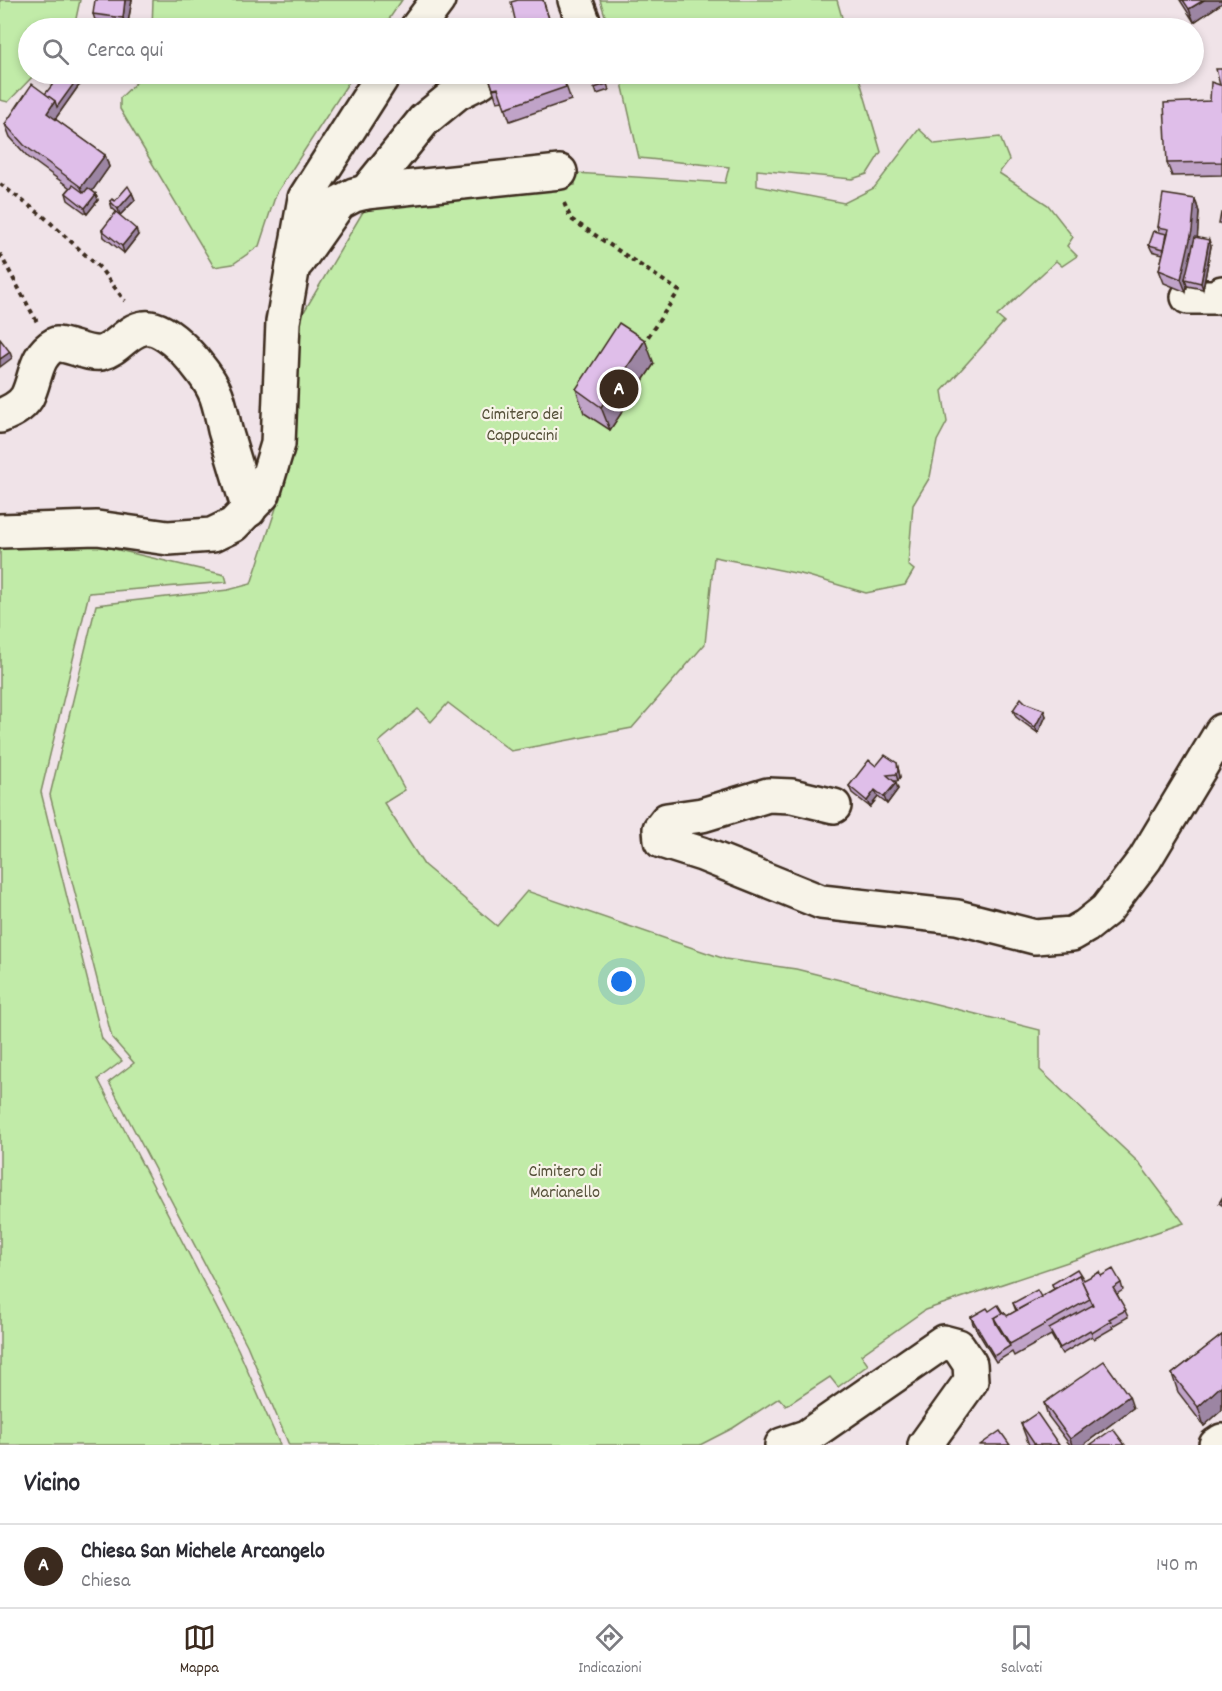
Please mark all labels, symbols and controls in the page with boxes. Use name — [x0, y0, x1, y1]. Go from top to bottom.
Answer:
search box — [18, 18, 1204, 84]
icon: search — [39, 35, 72, 68]
text: Cerca qui — [87, 36, 163, 67]
pin: A — [600, 366, 638, 412]
park label: Cimitero dei Cappuccini — [482, 403, 562, 449]
your location — [607, 967, 636, 996]
park label: Cimitero di Marianello — [529, 1160, 601, 1206]
text: Vicino — [24, 1466, 80, 1503]
text: Chiesa San Michele Arcangelo — [81, 1537, 325, 1568]
text: A — [38, 1552, 49, 1580]
text: 140 m — [1156, 1552, 1198, 1580]
text: Chiesa — [81, 1568, 130, 1596]
tab: Mappa — [180, 1621, 219, 1680]
tab: Indicazioni — [578, 1621, 641, 1680]
tab: Salvati — [1001, 1621, 1042, 1680]

